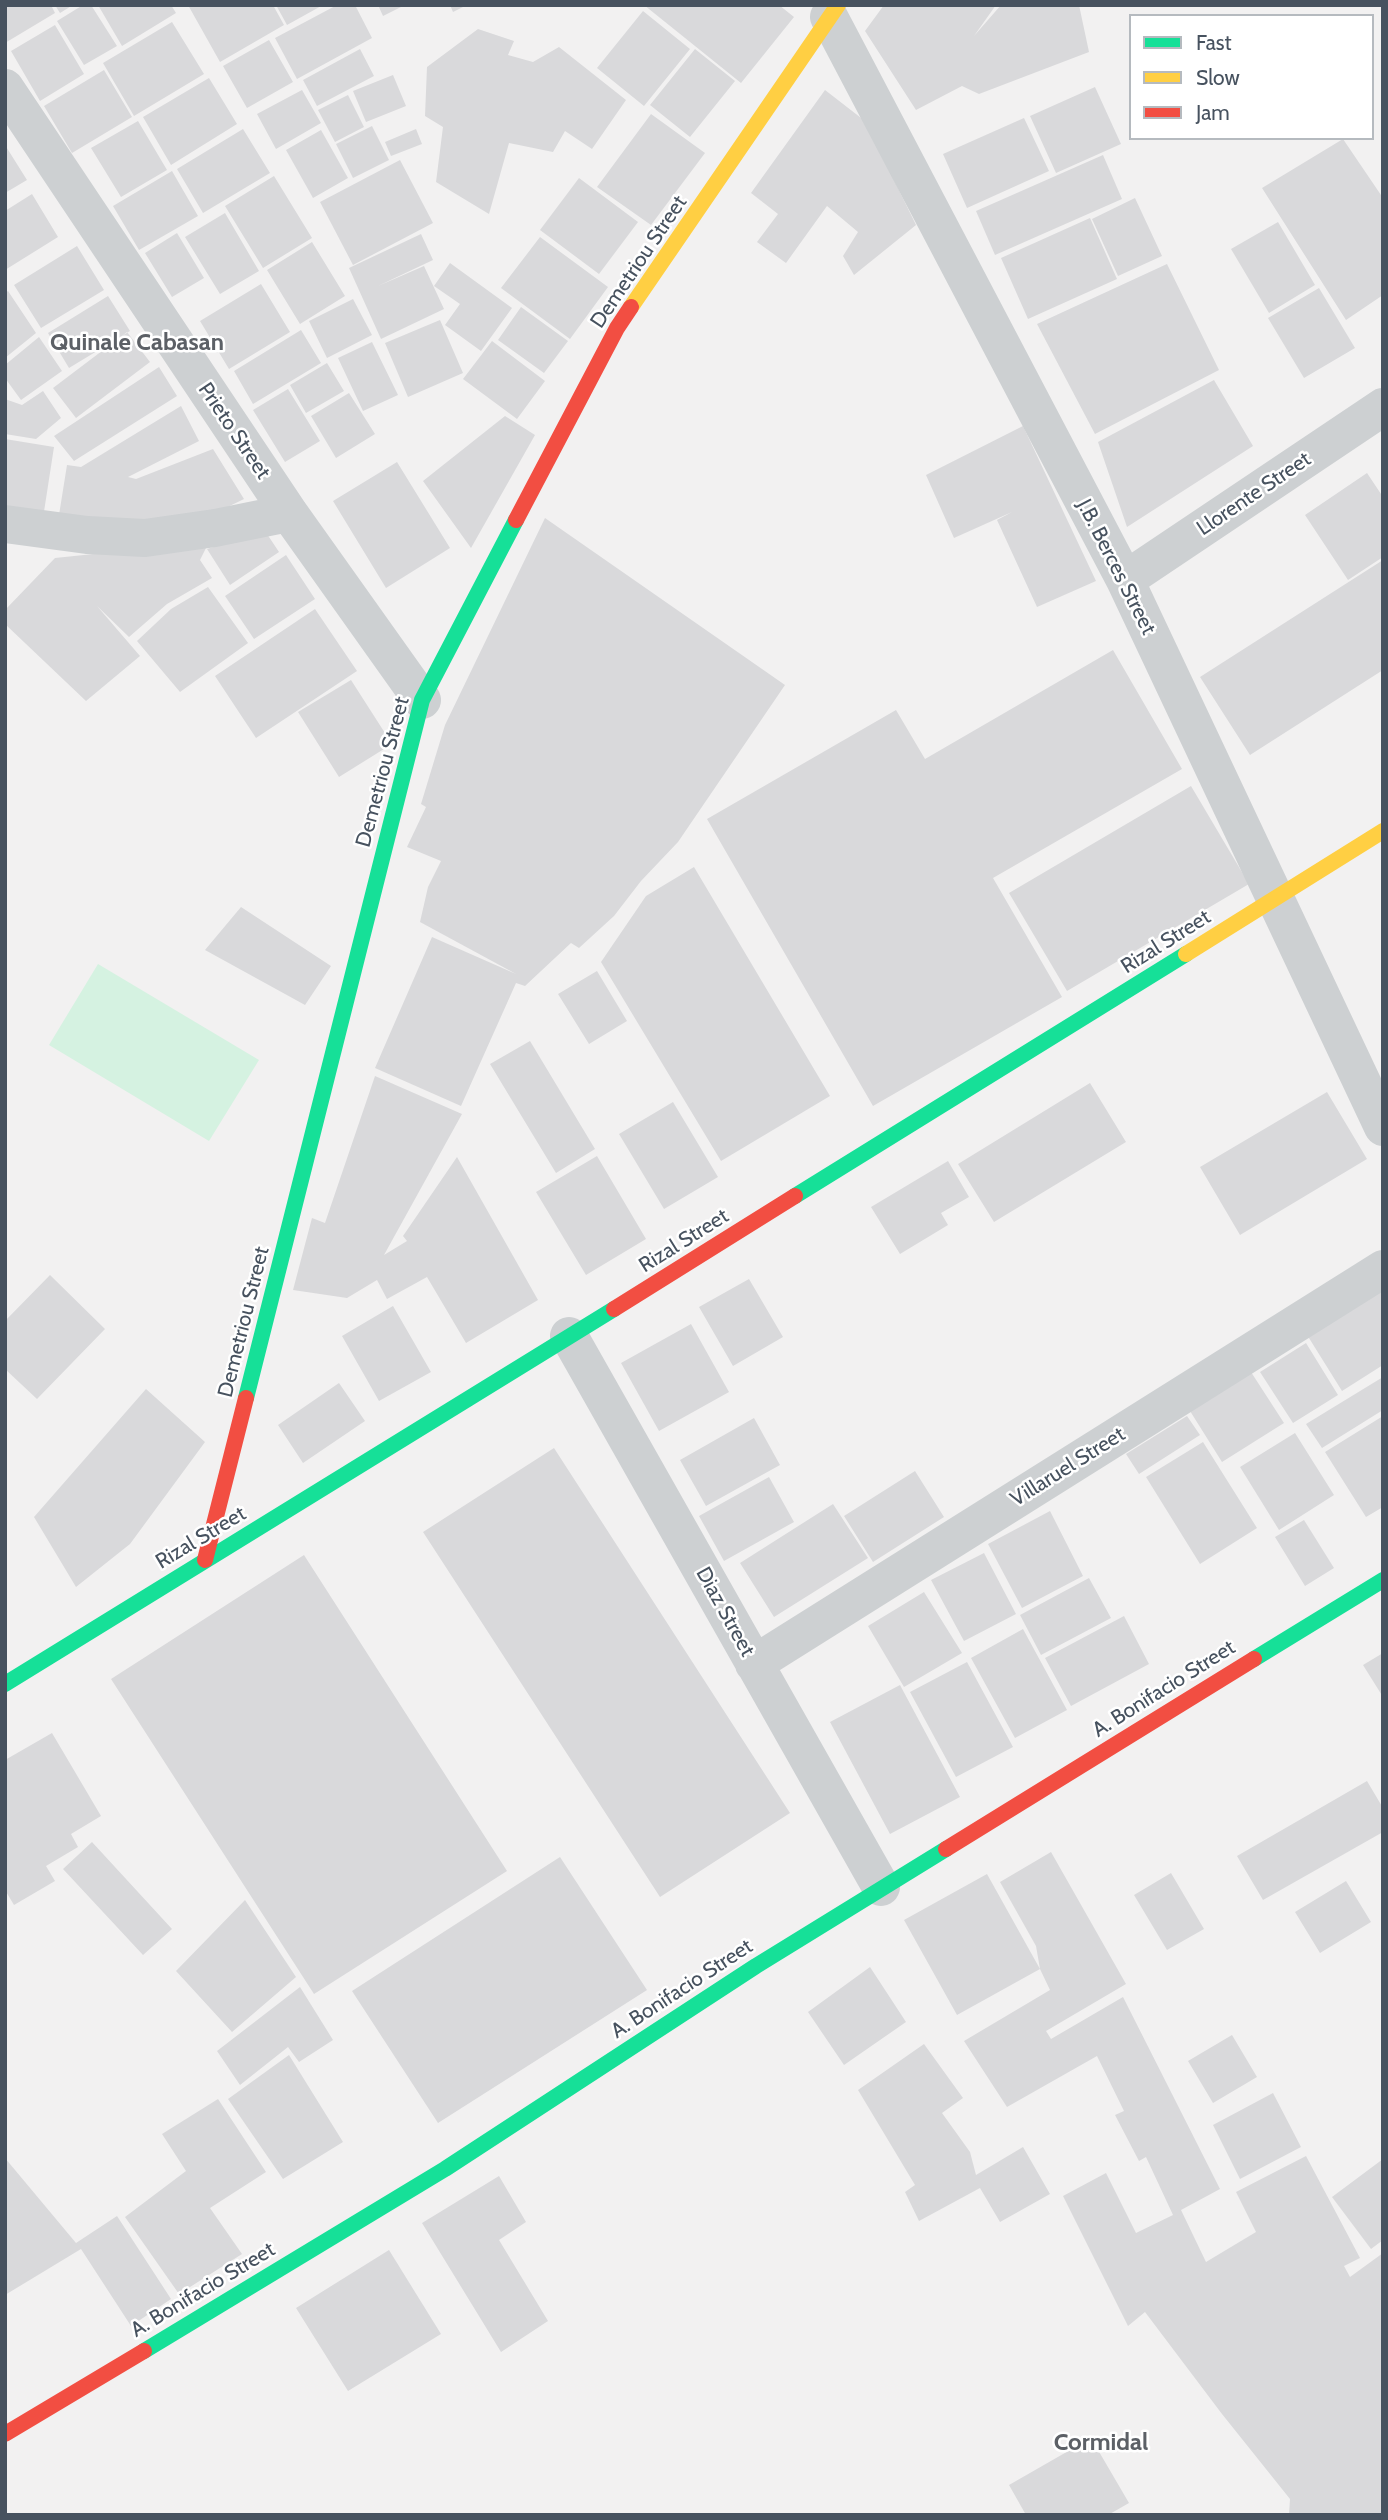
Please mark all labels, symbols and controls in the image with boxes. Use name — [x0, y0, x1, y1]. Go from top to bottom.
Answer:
legend — [1129, 14, 1374, 140]
text: Fast — [1196, 30, 1232, 55]
text: Slow — [1196, 65, 1240, 90]
text: Jam — [1196, 100, 1230, 125]
street label: Demetriou Street — [585, 191, 693, 333]
district label: Quinale Cabasan — [50, 329, 224, 357]
street label: Prieto Street — [193, 378, 275, 484]
street label: Llorente Street — [1192, 447, 1316, 541]
street label: J.B. Berces Street — [1071, 495, 1161, 639]
street label: Demetriou Street — [351, 694, 415, 850]
street label: Rizal Street — [1117, 905, 1215, 979]
street label: Rizal Street — [635, 1204, 733, 1278]
street label: Demetriou Street — [213, 1244, 275, 1400]
street label: Villaruel Street — [1006, 1422, 1130, 1512]
street label: Rizal Street — [151, 1501, 251, 1575]
street label: Diaz Street — [690, 1563, 760, 1661]
street label: A. Bonifacio Street — [1088, 1635, 1240, 1743]
street label: A. Bonifacio Street — [607, 1934, 757, 2044]
street label: A. Bonifacio Street — [126, 2237, 280, 2343]
district label: Cormidal — [1054, 2429, 1148, 2457]

